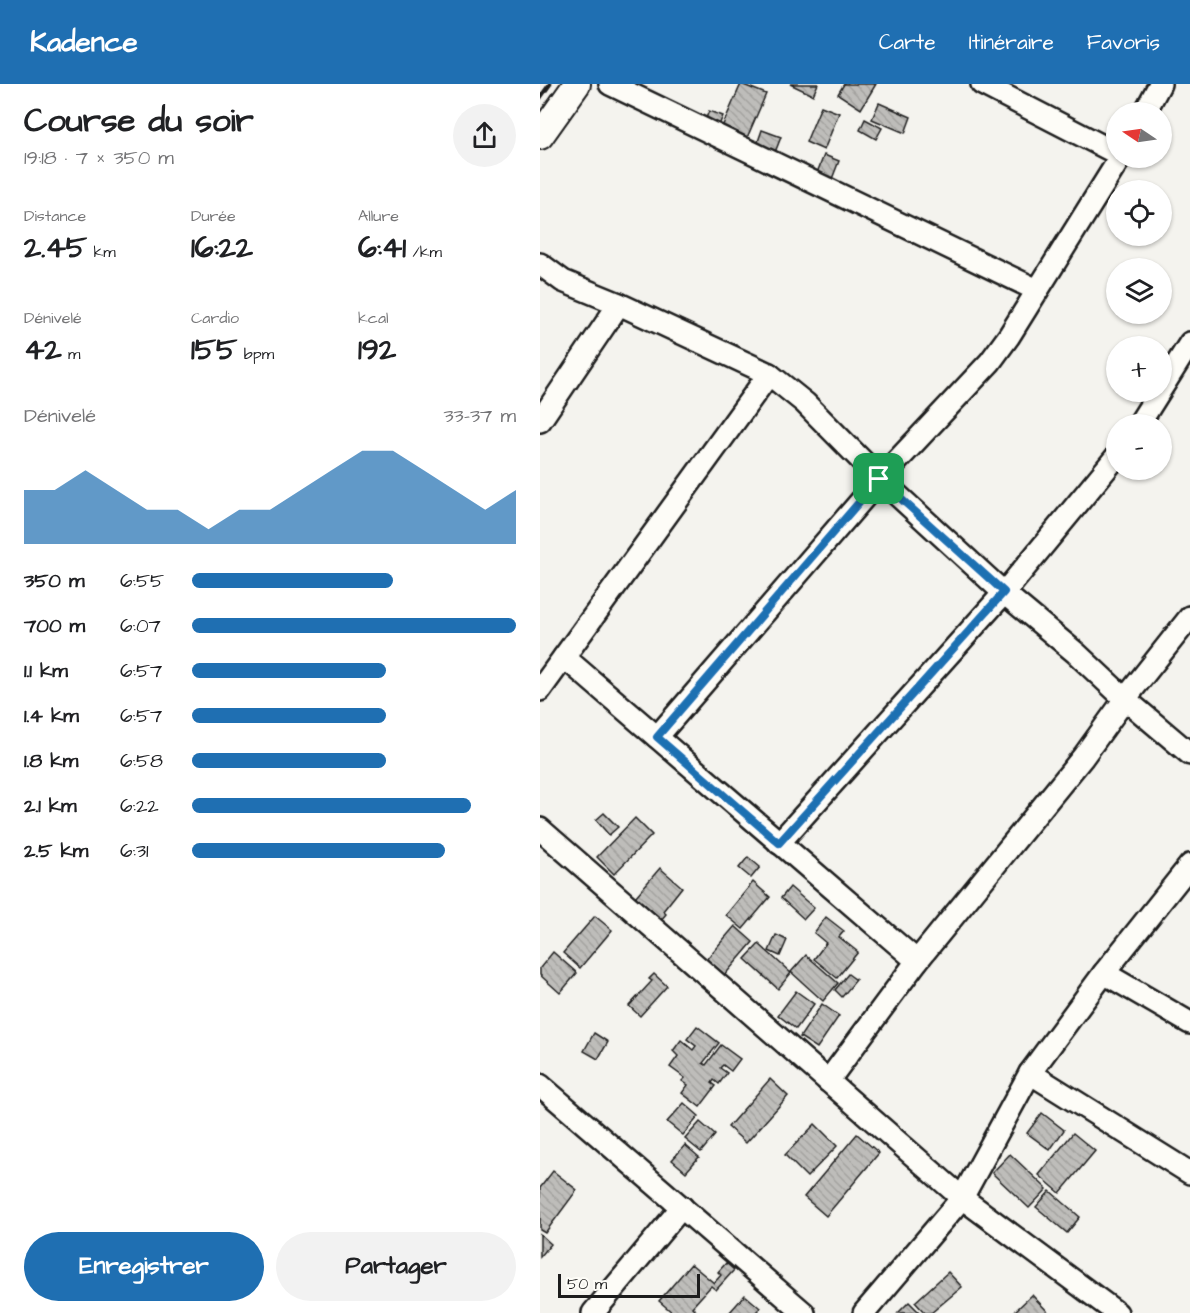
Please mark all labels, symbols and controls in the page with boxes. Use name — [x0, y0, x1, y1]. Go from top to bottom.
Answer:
text: Kadence — [30, 23, 138, 62]
text: Carte — [879, 28, 936, 57]
text: Itinéraire — [969, 28, 1054, 57]
text: Favoris — [1087, 28, 1160, 57]
text: Course du soir — [24, 98, 254, 144]
north arrow — [1106, 102, 1172, 168]
map controls — [1106, 102, 1172, 480]
button: share — [453, 104, 516, 167]
text: 19:18 · 7 × 350 m — [24, 144, 174, 172]
button: locate — [1106, 180, 1172, 246]
text: Distance — [24, 205, 86, 227]
text: Durée — [191, 205, 236, 227]
text: Allure — [358, 205, 399, 227]
text: 2.45 — [24, 227, 87, 269]
text: 16:22 — [191, 227, 253, 269]
text: 6:41 — [358, 227, 406, 269]
text: km — [87, 241, 116, 263]
text: /km — [406, 241, 442, 263]
button: layers — [1106, 258, 1172, 324]
text: Dénivelé — [24, 307, 82, 329]
text: Cardio — [191, 307, 239, 329]
text: kcal — [358, 307, 389, 329]
text: 42 — [24, 329, 62, 371]
text: 155 — [191, 329, 237, 371]
text: 192 — [358, 329, 396, 371]
button: + — [1106, 336, 1172, 402]
text: m — [62, 343, 80, 365]
text: bpm — [237, 343, 274, 365]
text: Dénivelé — [24, 402, 96, 430]
text: 33–37 m — [443, 402, 516, 430]
button: − — [1106, 414, 1172, 480]
pin — [853, 453, 904, 504]
icon: arrive — [862, 462, 895, 495]
text: 350 m — [24, 567, 85, 595]
text: 6:55 — [120, 567, 164, 595]
text: 700 m — [24, 612, 85, 640]
text: 6:07 — [120, 612, 161, 640]
text: 1.1 km — [24, 657, 68, 685]
text: 6:57 — [120, 657, 162, 685]
text: 1.4 km — [24, 702, 79, 730]
text: 6:57 — [120, 702, 162, 730]
text: 1.8 km — [24, 747, 78, 775]
text: 6:58 — [120, 747, 163, 775]
text: 2.1 km — [24, 792, 77, 820]
text: 6:22 — [120, 792, 159, 820]
text: 2.5 km — [24, 837, 88, 865]
text: 6:31 — [120, 837, 149, 865]
button: Enregistrer — [24, 1232, 264, 1301]
button: Partager — [276, 1232, 516, 1301]
scale bar — [558, 1271, 700, 1298]
text: 50 m — [567, 1273, 607, 1295]

